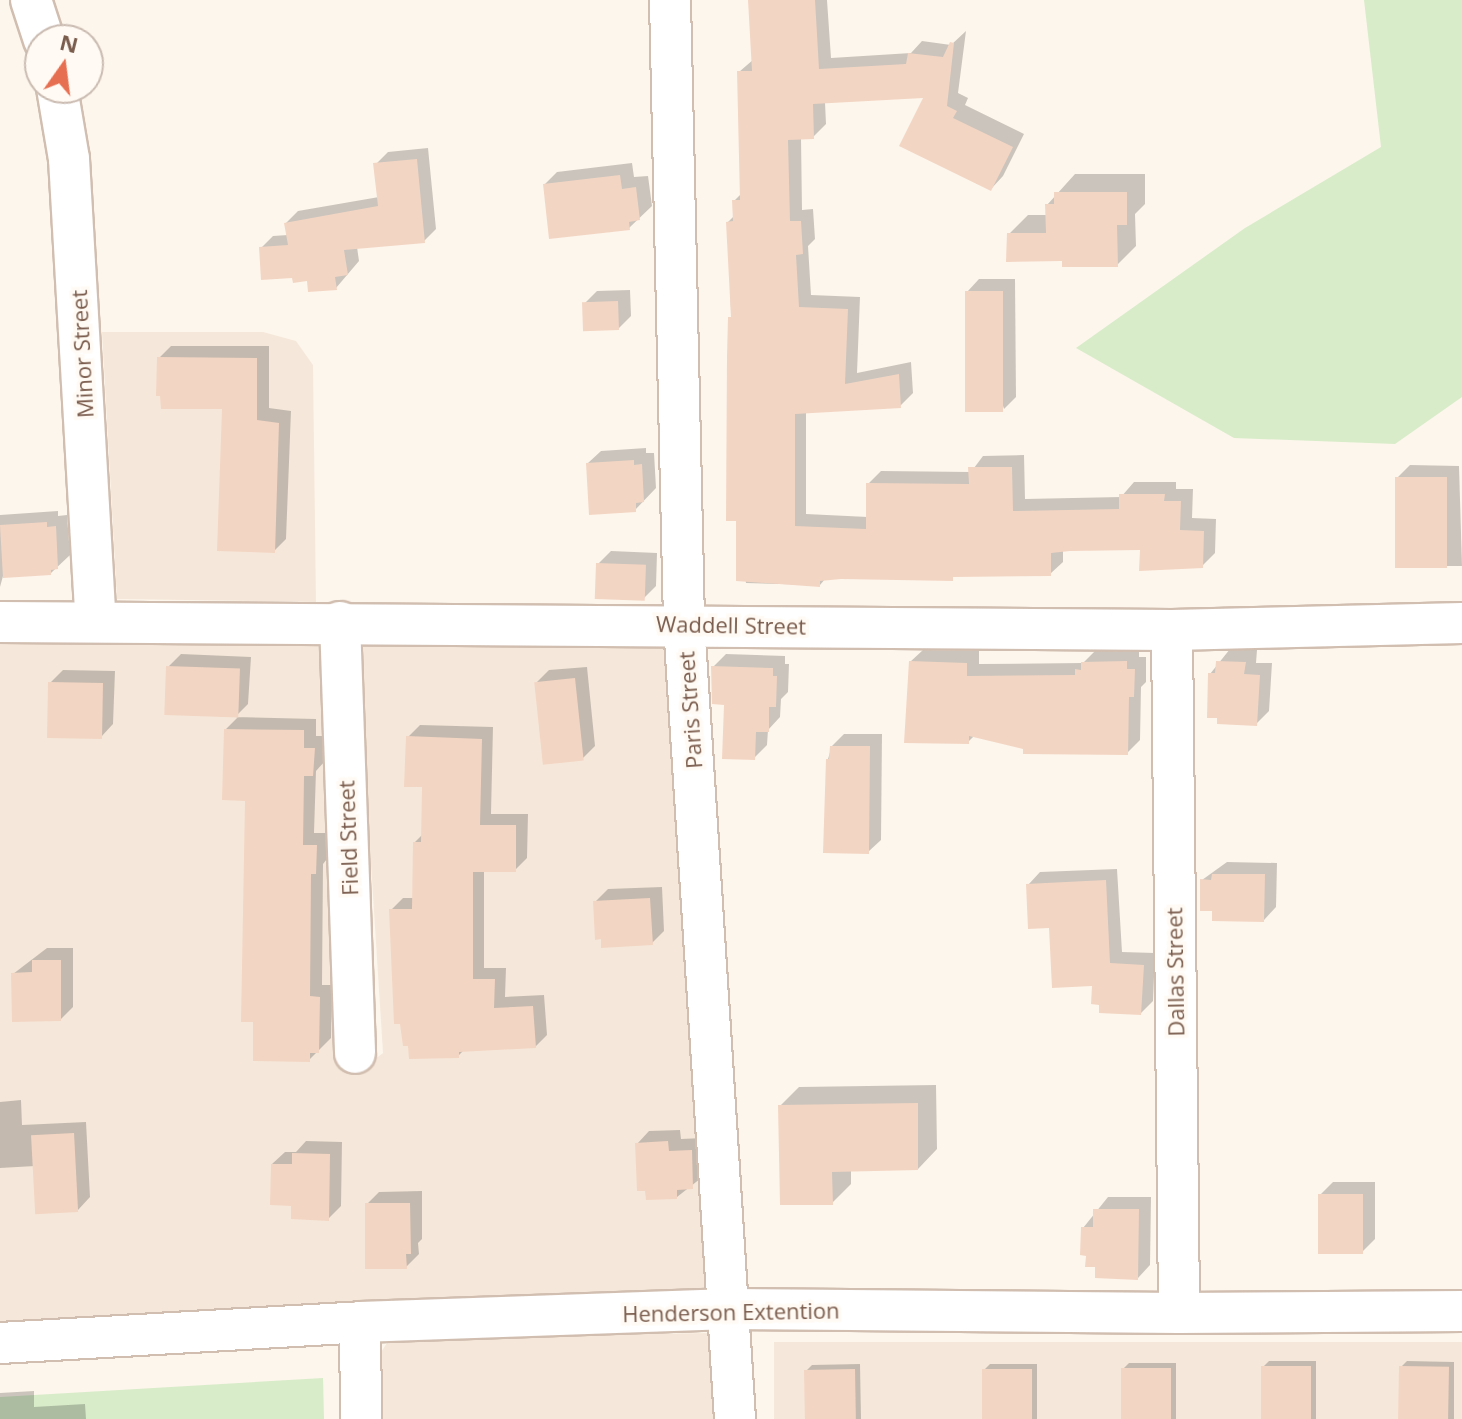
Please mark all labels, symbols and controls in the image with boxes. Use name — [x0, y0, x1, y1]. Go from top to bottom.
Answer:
north arrow — [24, 24, 104, 104]
text: N — [57, 26, 82, 59]
street label: Minor Street — [65, 289, 99, 419]
street label: Waddell Street — [656, 610, 806, 640]
street label: Paris Street — [673, 650, 707, 770]
street label: Field Street — [333, 780, 363, 896]
street label: Dallas Street — [1161, 907, 1189, 1037]
street label: Henderson Extention — [622, 1297, 840, 1327]

